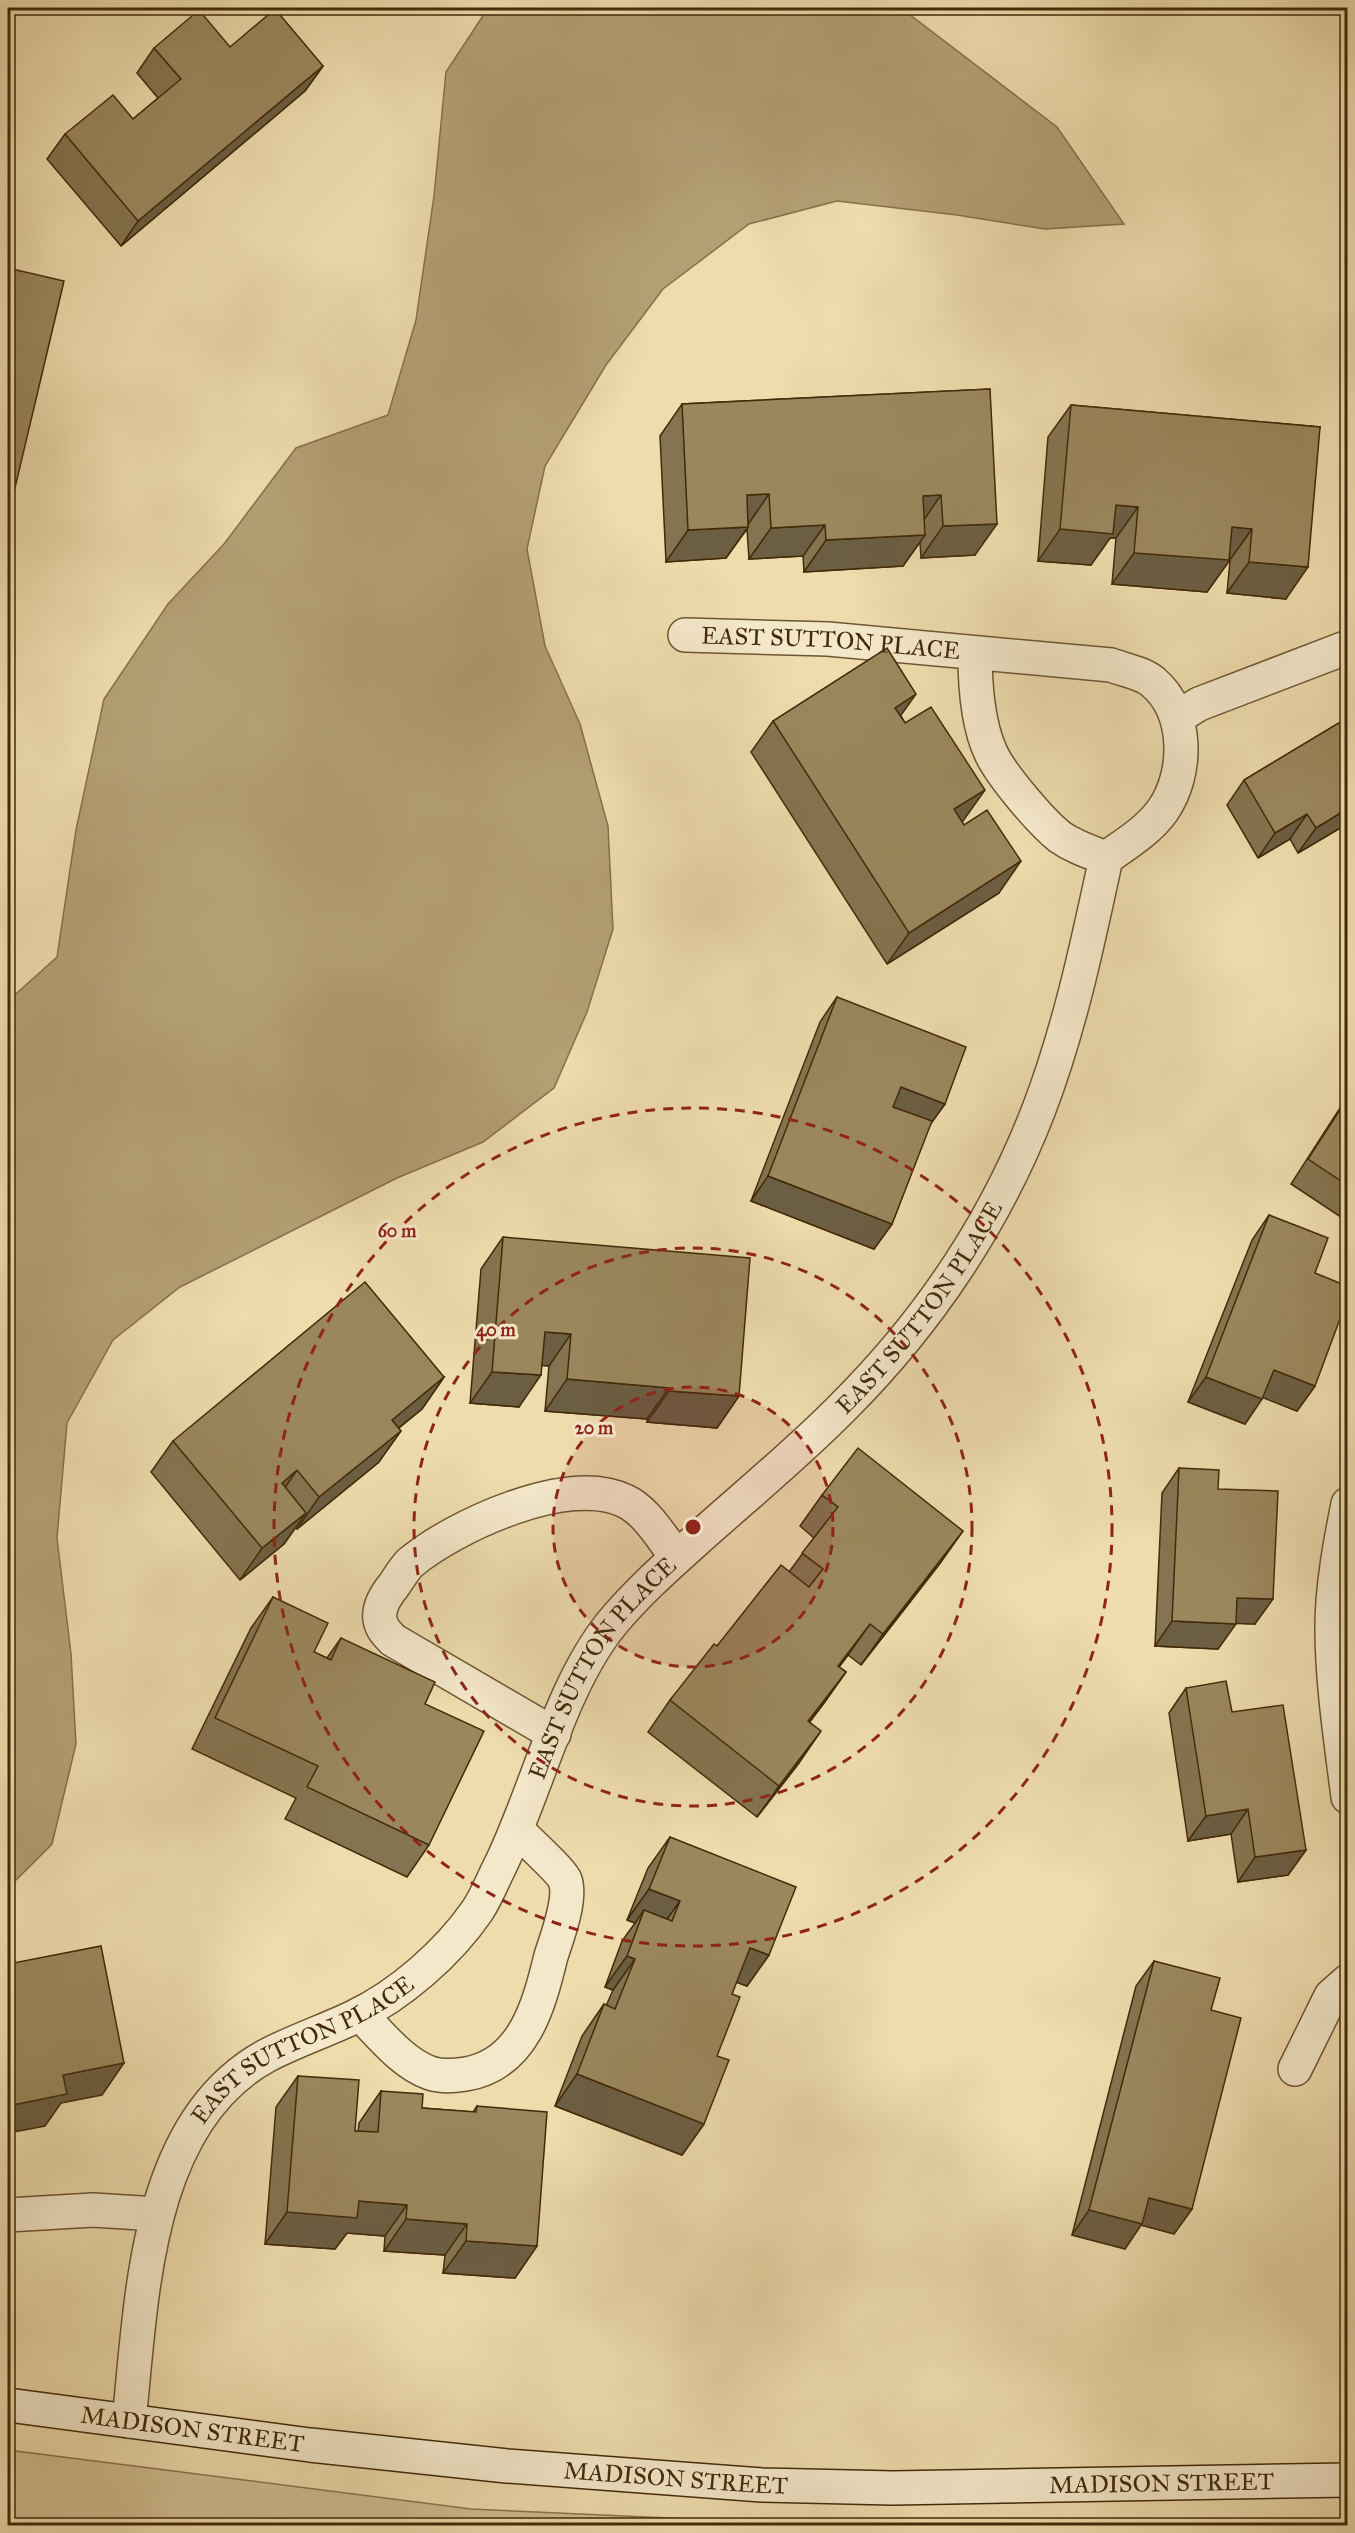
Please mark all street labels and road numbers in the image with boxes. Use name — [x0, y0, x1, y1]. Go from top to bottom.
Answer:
street label: EAST SUTTON PLACE — [701, 620, 962, 666]
street label: EAST SUTTON PLACE — [830, 1196, 1009, 1420]
street label: EAST SUTTON PLACE — [522, 1551, 682, 1783]
street label: EAST SUTTON PLACE — [184, 1969, 420, 2130]
street label: MADISON STREET — [79, 2400, 306, 2459]
street label: MADISON STREET — [562, 2455, 788, 2501]
street label: MADISON STREET — [1049, 2466, 1274, 2500]

